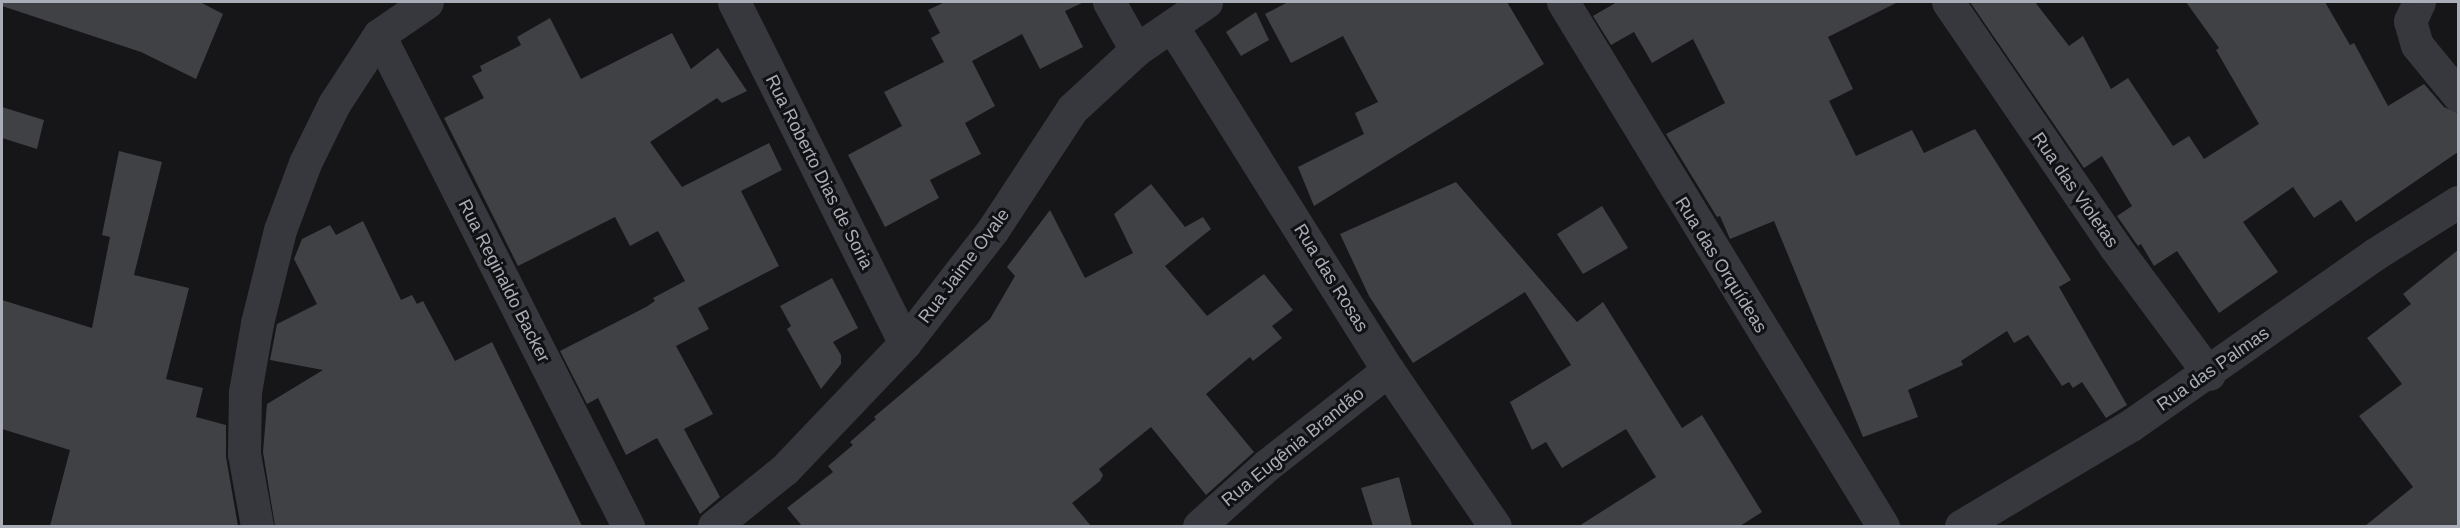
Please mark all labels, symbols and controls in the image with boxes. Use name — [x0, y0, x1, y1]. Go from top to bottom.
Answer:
street label: Rua Roberto Dias de Soria — [761, 71, 877, 273]
street label: Rua das Violetas — [2027, 128, 2123, 252]
street label: Rua das Orquídeas — [1670, 193, 1772, 337]
street label: Rua Reginaldo Backer — [453, 196, 555, 366]
street label: Rua Jaime Ovale — [914, 204, 1014, 328]
street label: Rua das Rosas — [1289, 220, 1373, 336]
street label: Rua das Palmas — [2153, 322, 2273, 416]
street label: Rua Eugênia Brandão — [1217, 383, 1369, 511]

